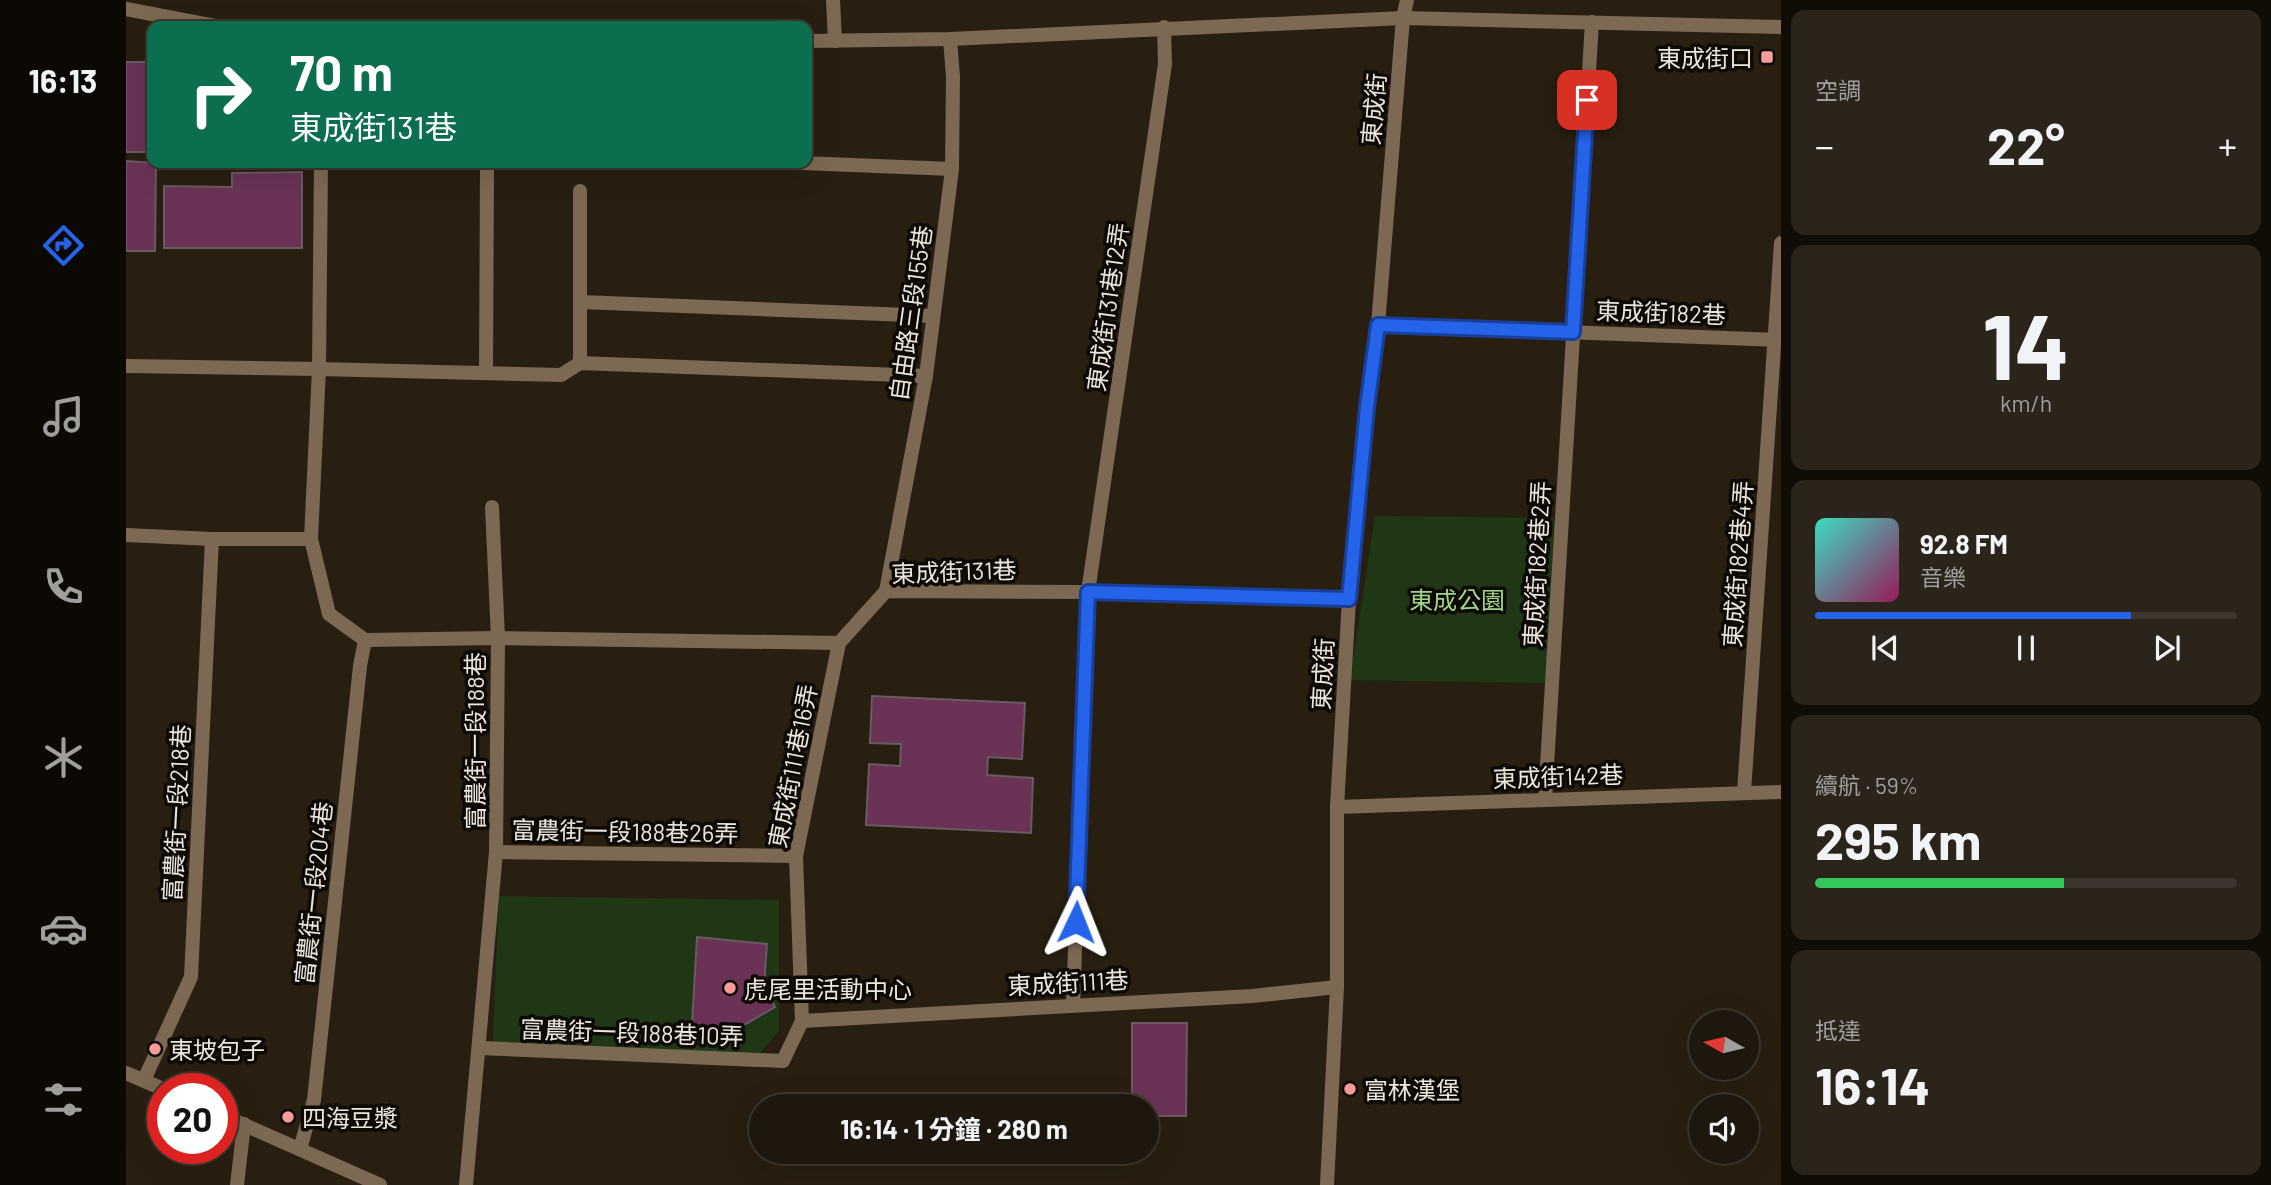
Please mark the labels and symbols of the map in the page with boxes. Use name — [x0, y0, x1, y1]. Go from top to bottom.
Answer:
place label: 東成街口 — [1657, 43, 1753, 72]
marker: 東成街口 — [1759, 49, 1775, 65]
pin — [1557, 70, 1617, 130]
street label: 東成街 — [1355, 72, 1391, 146]
street label: 東成街131巷12弄 — [1081, 221, 1133, 393]
street label: 自由路三段155巷 — [883, 223, 937, 403]
street label: 東成街182巷 — [1596, 295, 1726, 329]
street label: 東成街182巷2弄 — [1517, 480, 1555, 648]
street label: 東成街182巷4弄 — [1717, 480, 1757, 648]
street label: 東成街131巷 — [891, 554, 1017, 588]
park label: 東成公園 — [1409, 585, 1505, 614]
street label: 東成街 — [1306, 637, 1338, 711]
street label: 富農街一段188巷 — [460, 652, 489, 830]
street label: 東成街111巷16弄 — [762, 682, 822, 850]
street label: 富農街一段218巷 — [157, 724, 195, 902]
street label: 東成街142巷 — [1492, 759, 1624, 793]
street label: 富農街一段204巷 — [289, 800, 337, 986]
street label: 富農街一段188巷26弄 — [511, 815, 739, 847]
position arrow — [1039, 885, 1113, 959]
street label: 東成街111巷 — [1007, 964, 1129, 1000]
place label: 虎尾里活動中心 — [744, 974, 912, 1003]
marker: 虎尾里活動中心 — [722, 980, 738, 996]
north arrow — [1689, 1010, 1759, 1080]
street label: 富農街一段188巷10弄 — [520, 1014, 744, 1050]
place label: 東坡包子 — [169, 1035, 265, 1064]
marker: 東坡包子 — [147, 1041, 163, 1057]
speed limit sign: 20 — [147, 1073, 238, 1164]
place label: 富林漢堡 — [1364, 1075, 1460, 1104]
marker: 富林漢堡 — [1342, 1081, 1358, 1097]
place label: 四海豆漿 — [302, 1103, 398, 1132]
marker: 四海豆漿 — [280, 1109, 296, 1125]

